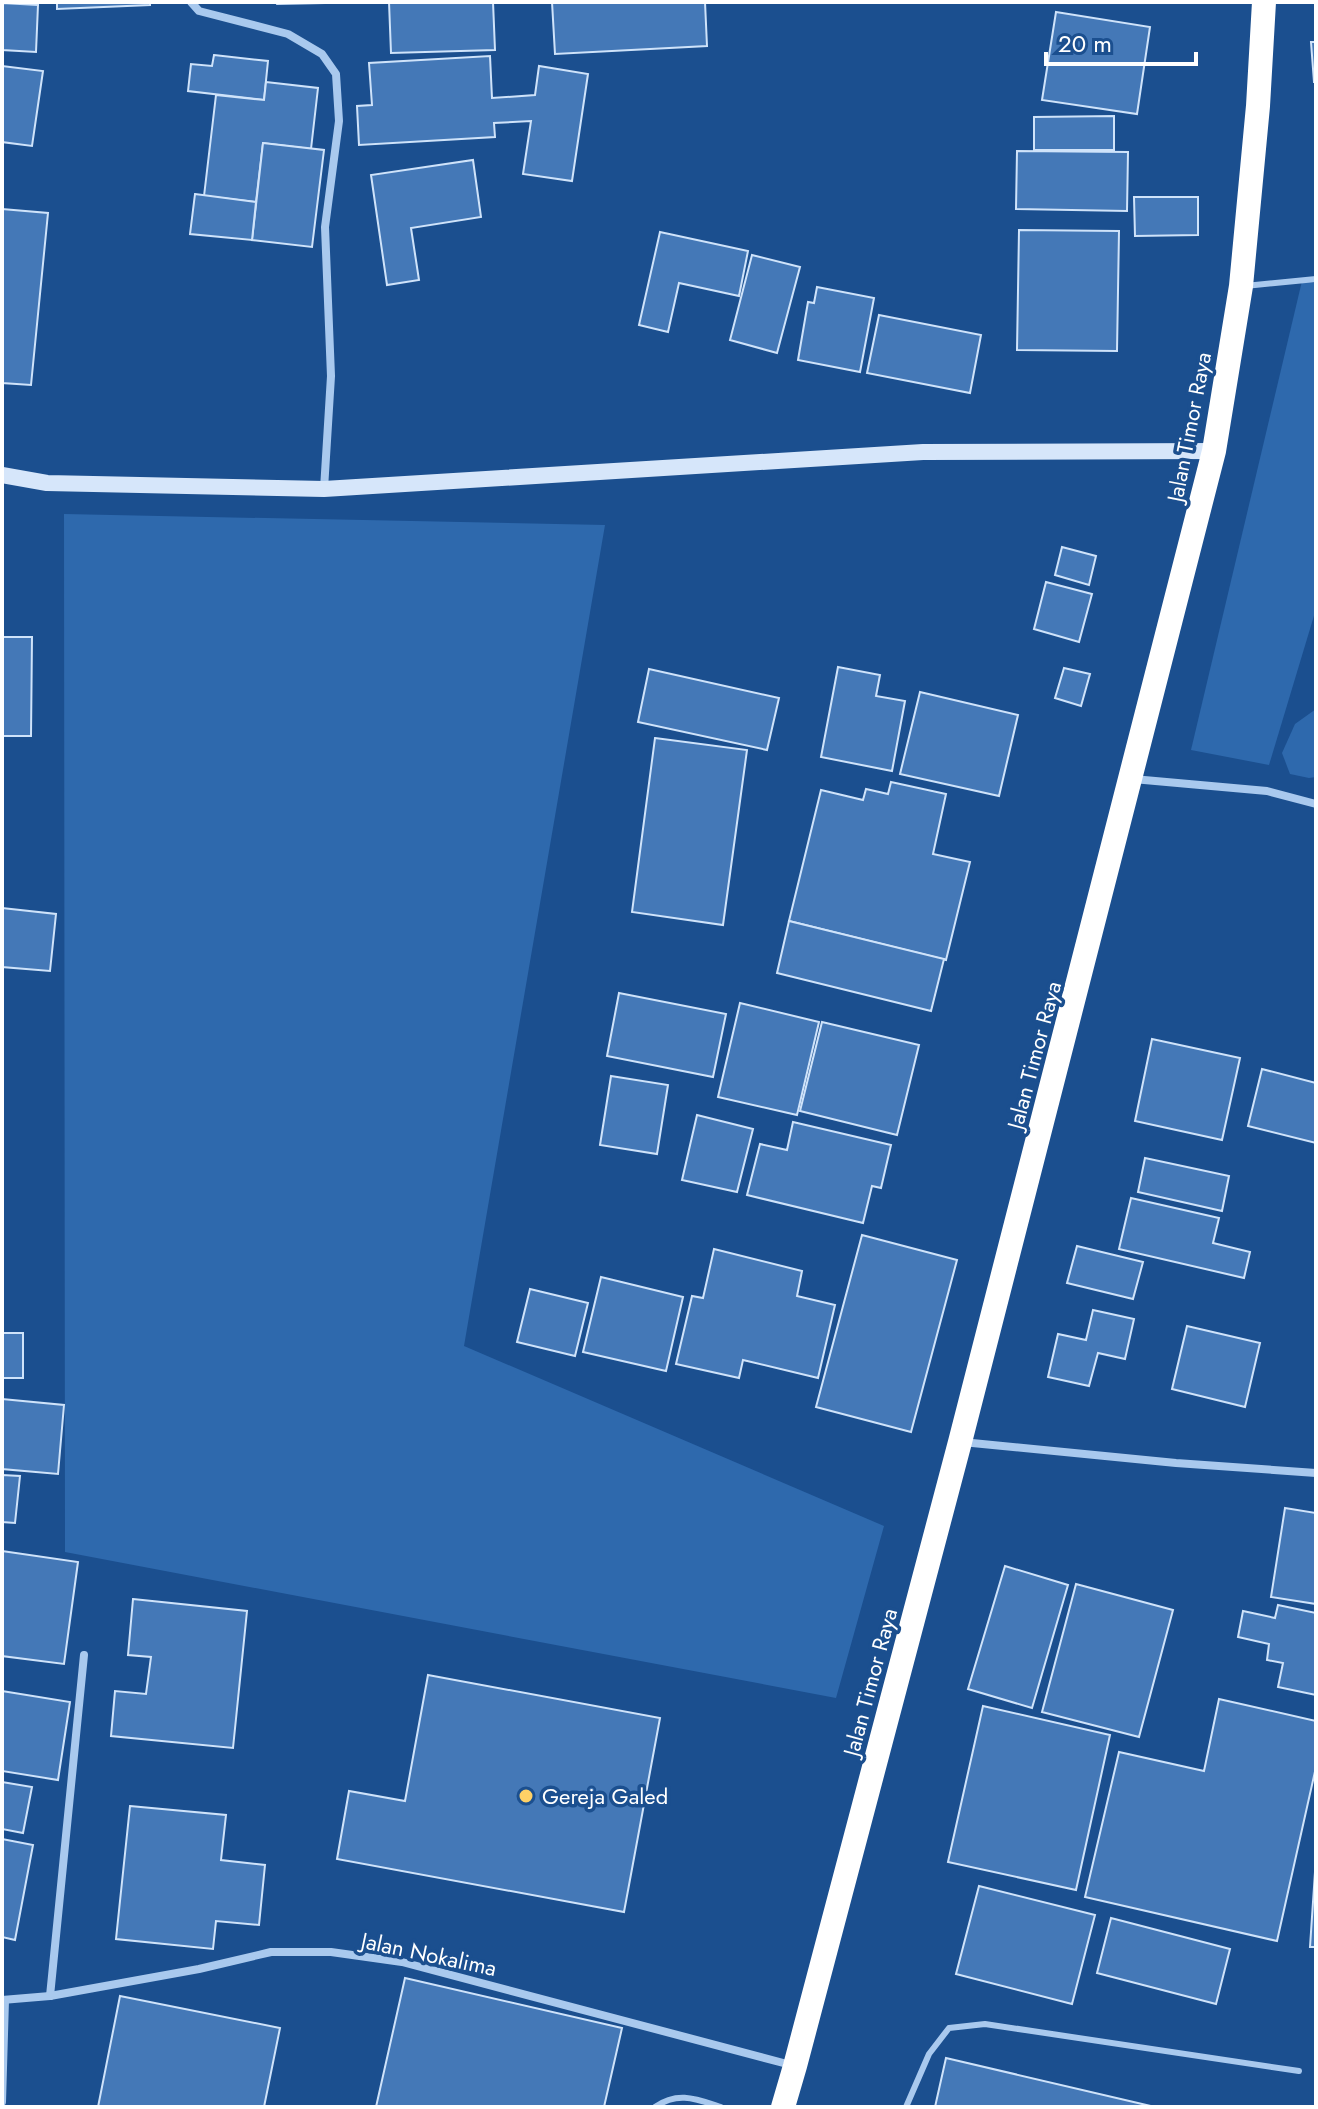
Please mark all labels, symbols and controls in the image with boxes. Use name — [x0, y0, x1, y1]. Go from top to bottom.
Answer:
scale bar — [1046, 16, 1196, 66]
text: 20 m — [1058, 26, 1112, 61]
street label: Jalan Timor Raya — [1158, 349, 1219, 508]
street label: Jalan Timor Raya — [998, 977, 1069, 1135]
street label: Jalan Timor Raya — [834, 1604, 905, 1762]
place label: Gereja Galed — [542, 1780, 668, 1812]
marker: Gereja Galed — [517, 1787, 535, 1805]
street label: Jalan Nokalima — [355, 1923, 500, 1984]

